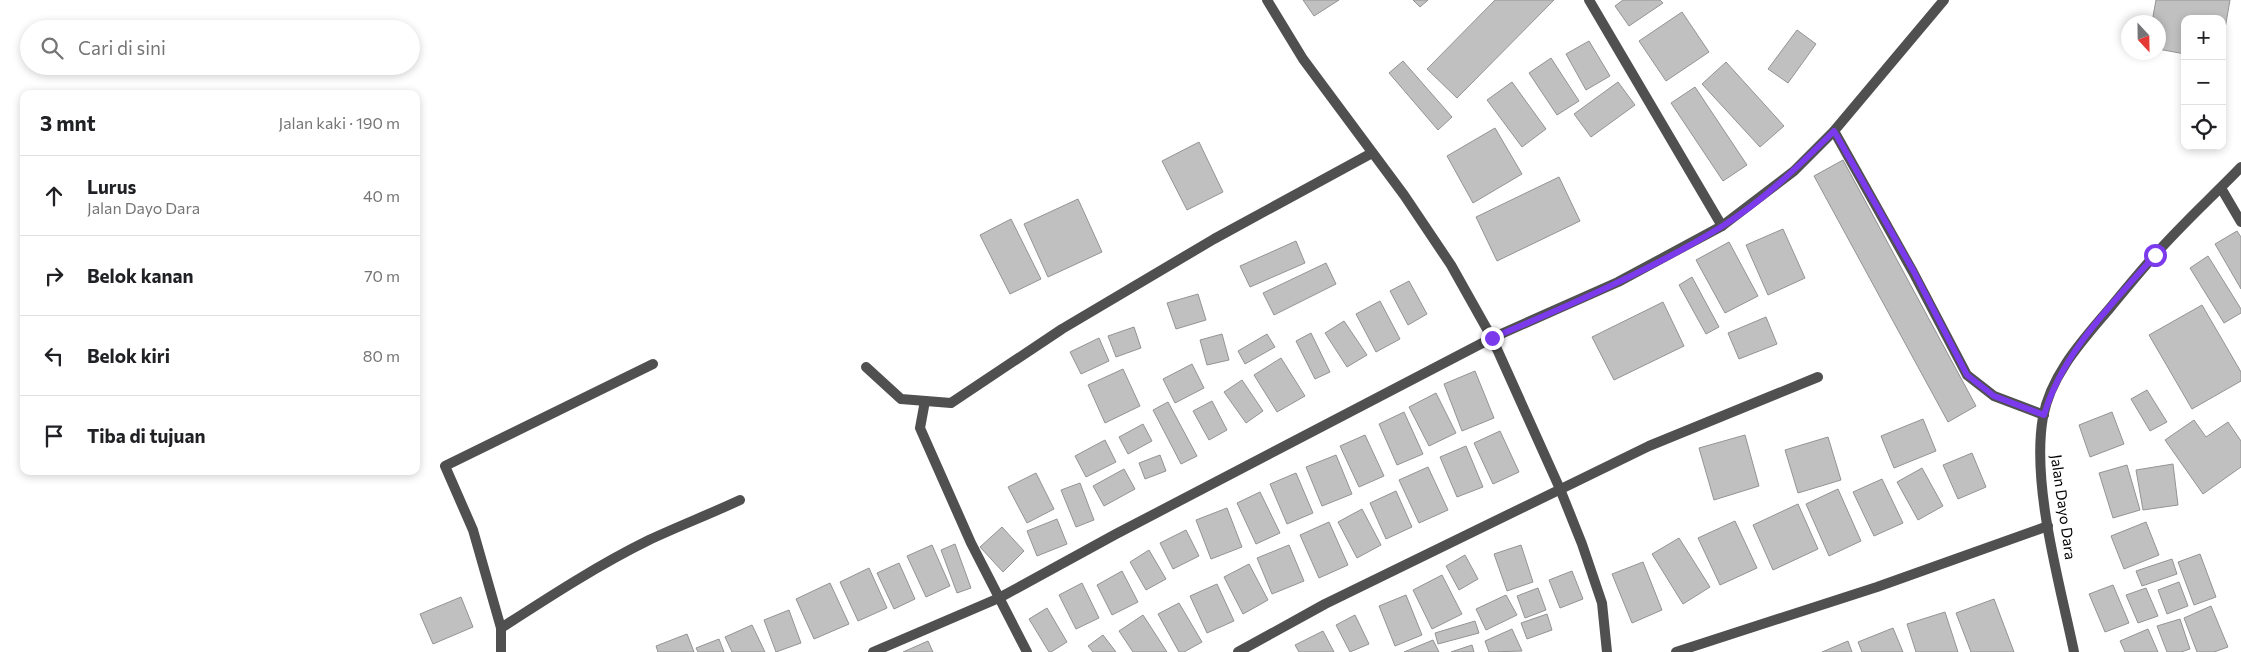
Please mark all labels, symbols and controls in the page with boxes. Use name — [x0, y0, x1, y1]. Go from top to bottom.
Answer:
north arrow — [2121, 15, 2166, 60]
map controls — [2181, 15, 2226, 150]
button: + — [2181, 15, 2226, 60]
search box — [20, 20, 420, 75]
icon: search — [38, 34, 66, 62]
text: Cari di sini — [78, 36, 166, 59]
button: − — [2181, 60, 2226, 105]
button: locate — [2181, 105, 2226, 150]
text: 3 mnt — [40, 110, 96, 135]
text: Jalan kaki · 190 m — [279, 113, 400, 132]
text: Lurus — [87, 175, 136, 198]
icon: ahead — [40, 182, 68, 210]
text: 40 m — [363, 186, 400, 205]
text: Jalan Dayo Dara — [87, 198, 200, 217]
route start — [2144, 244, 2167, 267]
icon: right — [40, 262, 68, 290]
text: Belok kanan — [87, 264, 194, 287]
text: 70 m — [364, 266, 400, 285]
route end — [1481, 327, 1504, 350]
icon: left — [40, 342, 68, 370]
text: Belok kiri — [87, 344, 170, 367]
text: 80 m — [363, 346, 400, 365]
icon: arrive — [40, 422, 68, 450]
text: Tiba di tujuan — [87, 424, 205, 447]
street label: Jalan Dayo Dara — [2048, 453, 2080, 561]

